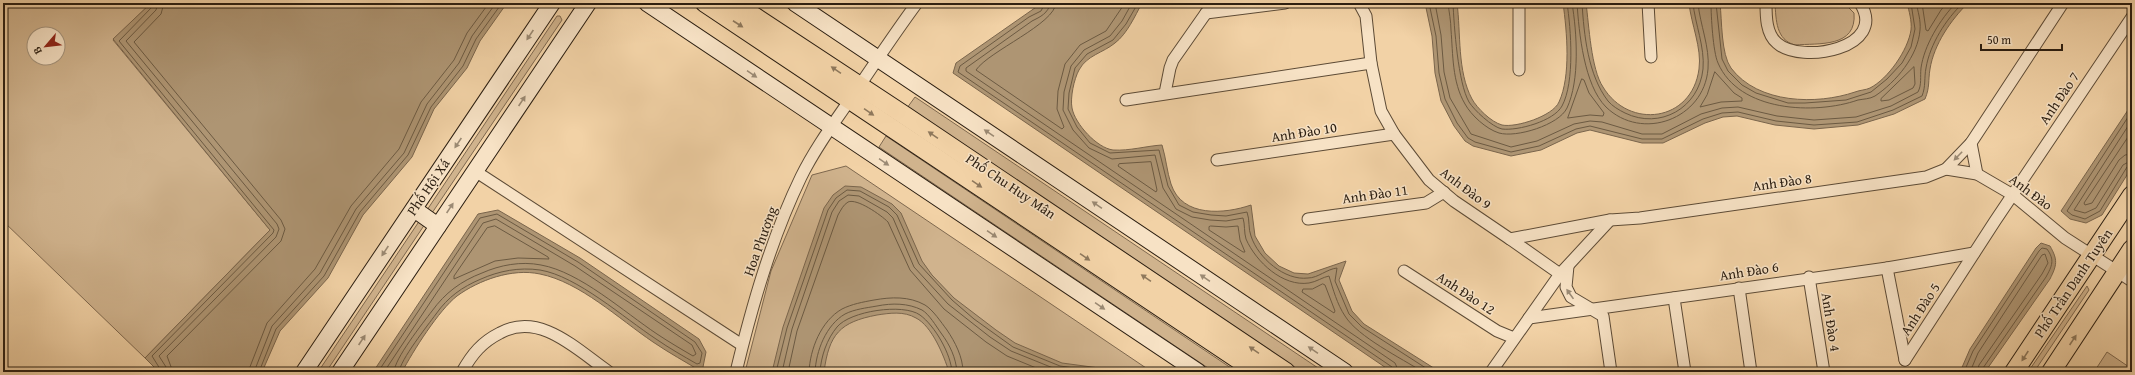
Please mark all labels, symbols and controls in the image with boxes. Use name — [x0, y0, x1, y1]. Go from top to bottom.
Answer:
one-way arrow — [733, 20, 743, 28]
north arrow — [26, 26, 66, 66]
scale bar — [1981, 26, 2062, 52]
one-way arrow — [526, 30, 534, 41]
text: 50 m — [1987, 31, 2011, 48]
text: B — [28, 44, 46, 57]
one-way arrow — [831, 66, 841, 74]
street label: Anh Đào 7 — [2034, 68, 2084, 128]
one-way arrow — [747, 70, 757, 78]
one-way arrow — [519, 95, 526, 106]
one-way arrow — [864, 108, 874, 116]
street label: Anh Đào 10 — [1270, 117, 1338, 147]
one-way arrow — [984, 129, 994, 137]
one-way arrow — [928, 131, 939, 139]
one-way arrow — [454, 138, 462, 148]
street label: Phố Chu Huy Mân — [962, 148, 1060, 224]
one-way arrow — [1953, 151, 1963, 161]
street label: Phố Hội Xá — [402, 154, 454, 219]
one-way arrow — [878, 158, 889, 166]
street label: Anh Đào 9 — [1436, 162, 1496, 214]
street label: Anh Đào 8 — [1751, 168, 1813, 196]
street label: Anh Đào — [2005, 169, 2057, 215]
street label: Anh Đào 11 — [1341, 179, 1409, 209]
one-way arrow — [971, 181, 983, 188]
one-way arrow — [1092, 201, 1102, 209]
one-way arrow — [446, 203, 454, 214]
street label: Hoa Phượng — [738, 203, 782, 279]
street label: Phố Trần Danh Tuyên — [2029, 224, 2117, 341]
one-way arrow — [987, 230, 997, 238]
one-way arrow — [381, 246, 389, 256]
one-way arrow — [1080, 253, 1090, 261]
street label: Anh Đào 6 — [1718, 256, 1780, 286]
street label: Anh Đào 12 — [1433, 267, 1499, 319]
one-way arrow — [1141, 274, 1151, 282]
one-way arrow — [1200, 274, 1210, 282]
street label: Anh Đào 5 — [1895, 279, 1945, 339]
one-way arrow — [1566, 288, 1574, 299]
street label: Anh Đào 4 — [1816, 291, 1846, 353]
one-way arrow — [1095, 302, 1105, 310]
one-way arrow — [358, 334, 366, 345]
one-way arrow — [2069, 334, 2077, 345]
one-way arrow — [1248, 346, 1259, 354]
one-way arrow — [1308, 346, 1318, 354]
one-way arrow — [2021, 350, 2029, 361]

